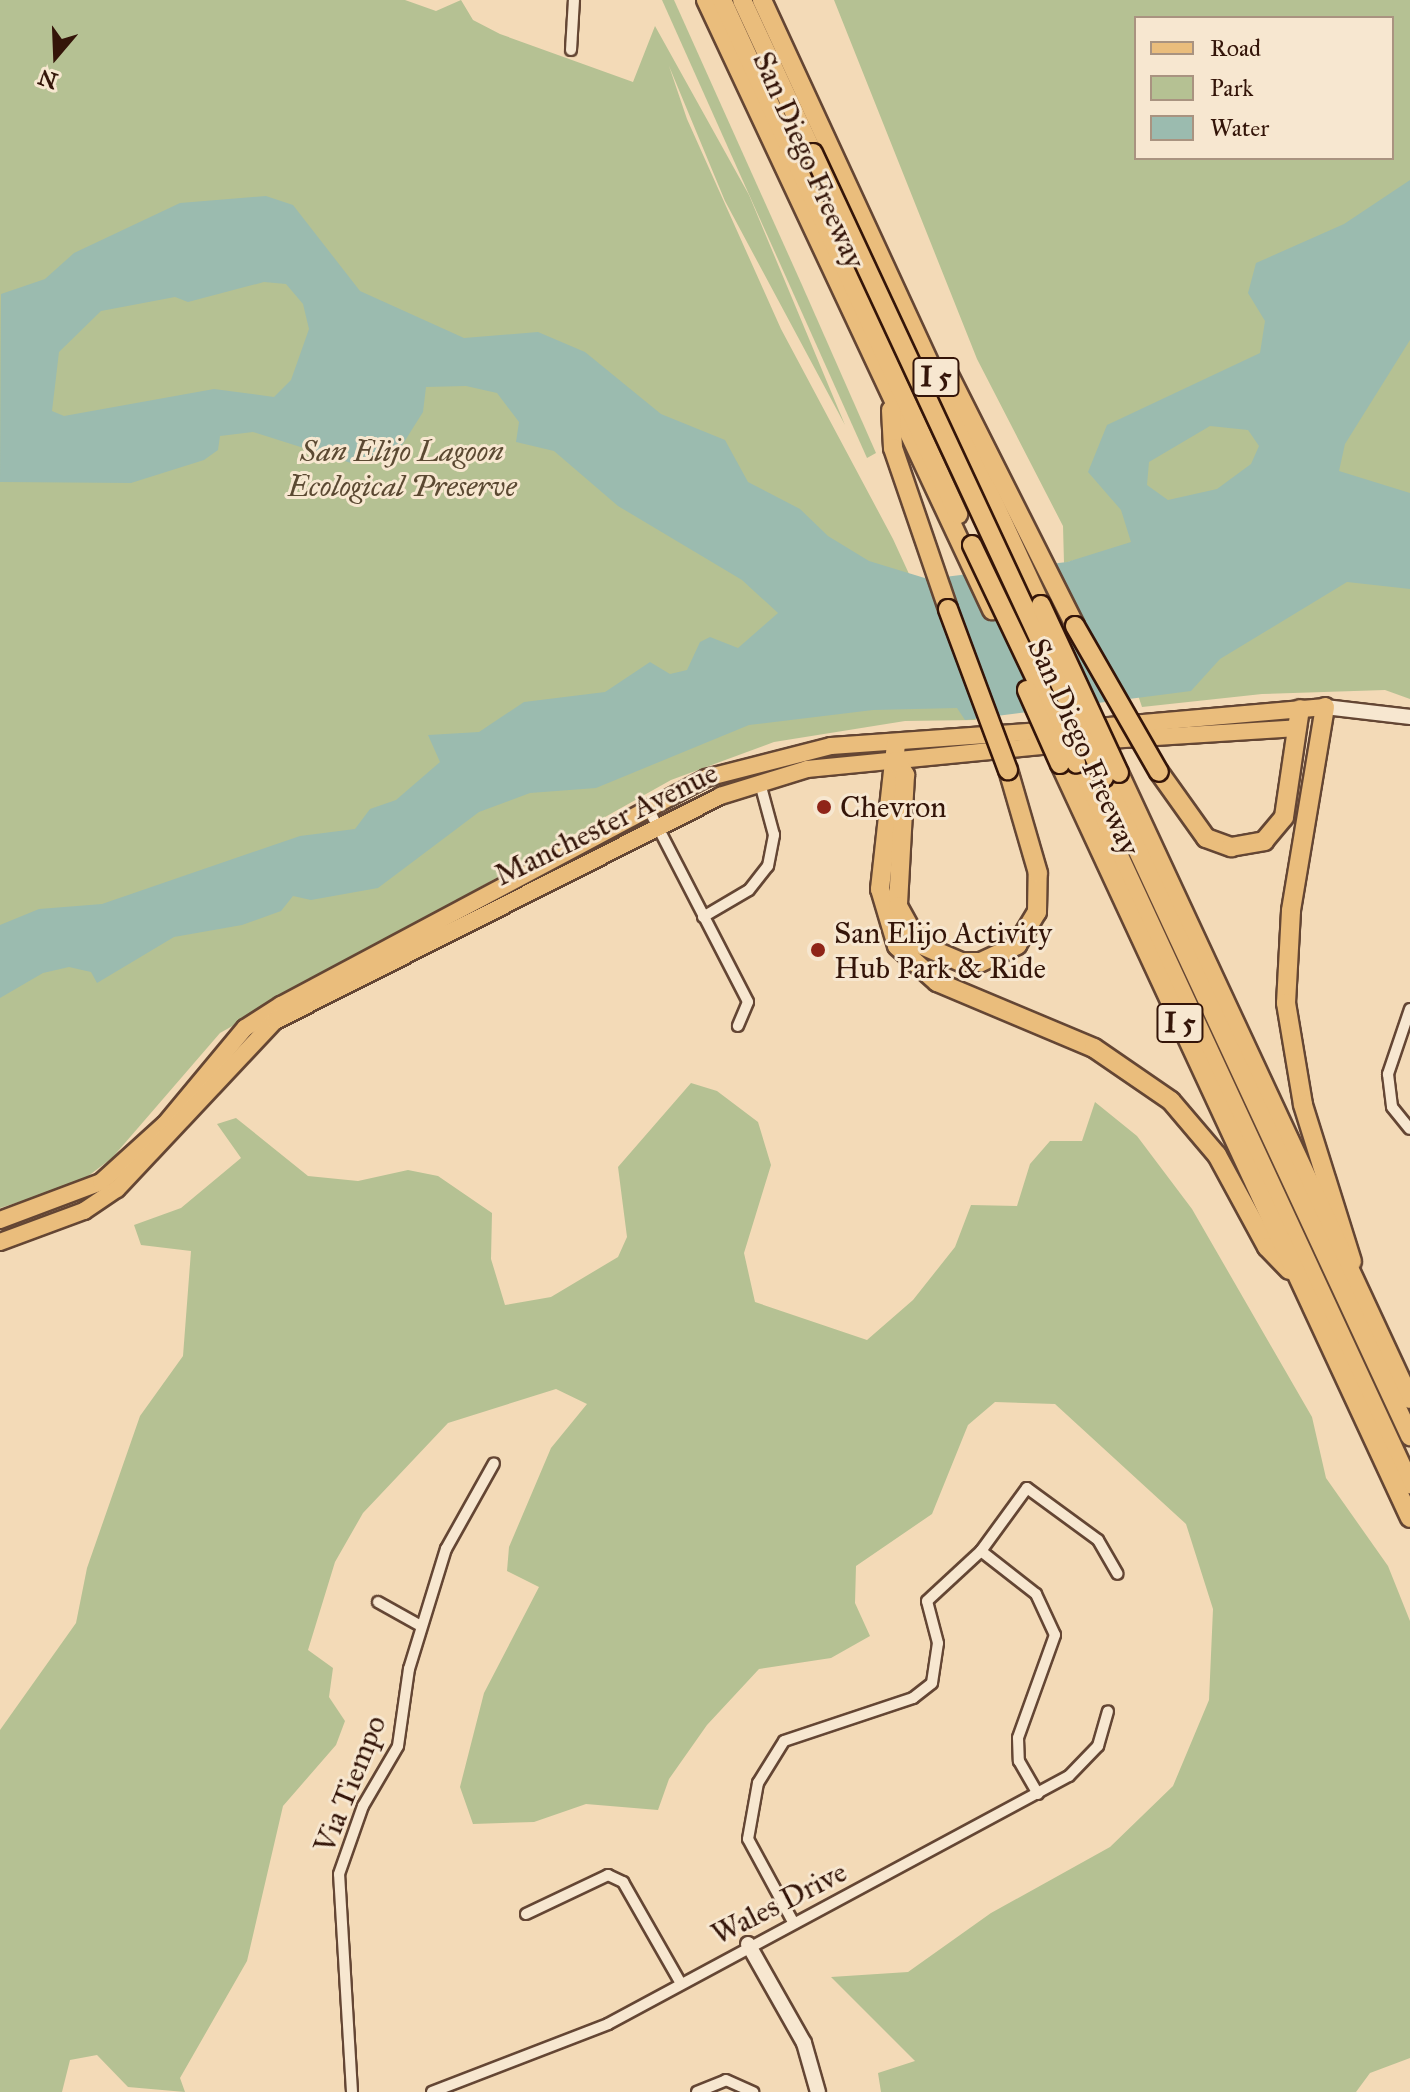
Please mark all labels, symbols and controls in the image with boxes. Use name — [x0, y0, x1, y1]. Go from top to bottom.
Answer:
north arrow — [16, 16, 96, 96]
legend — [1134, 16, 1394, 160]
text: Road — [1210, 33, 1261, 63]
street label: San Diego Freeway — [745, 46, 873, 274]
text: N — [35, 63, 61, 95]
text: Park — [1210, 73, 1253, 103]
text: Water — [1210, 113, 1269, 143]
road number: I 5 — [912, 353, 960, 401]
park label: San Elijo Lagoon Ecological Preserve — [287, 433, 517, 504]
street label: San Diego Freeway — [1020, 633, 1148, 861]
street label: Manchester Avenue — [489, 754, 723, 894]
place label: Chevron — [840, 789, 947, 825]
marker: Chevron — [815, 798, 833, 816]
place label: San Elijo Activity Hub Park & Ride — [834, 915, 1052, 986]
marker: San Elijo Activity Hub Park & Ride — [809, 941, 827, 959]
road number: I 5 — [1156, 999, 1204, 1047]
street label: Via Tiempo — [306, 1710, 394, 1858]
street label: Wales Drive — [705, 1854, 853, 1952]

